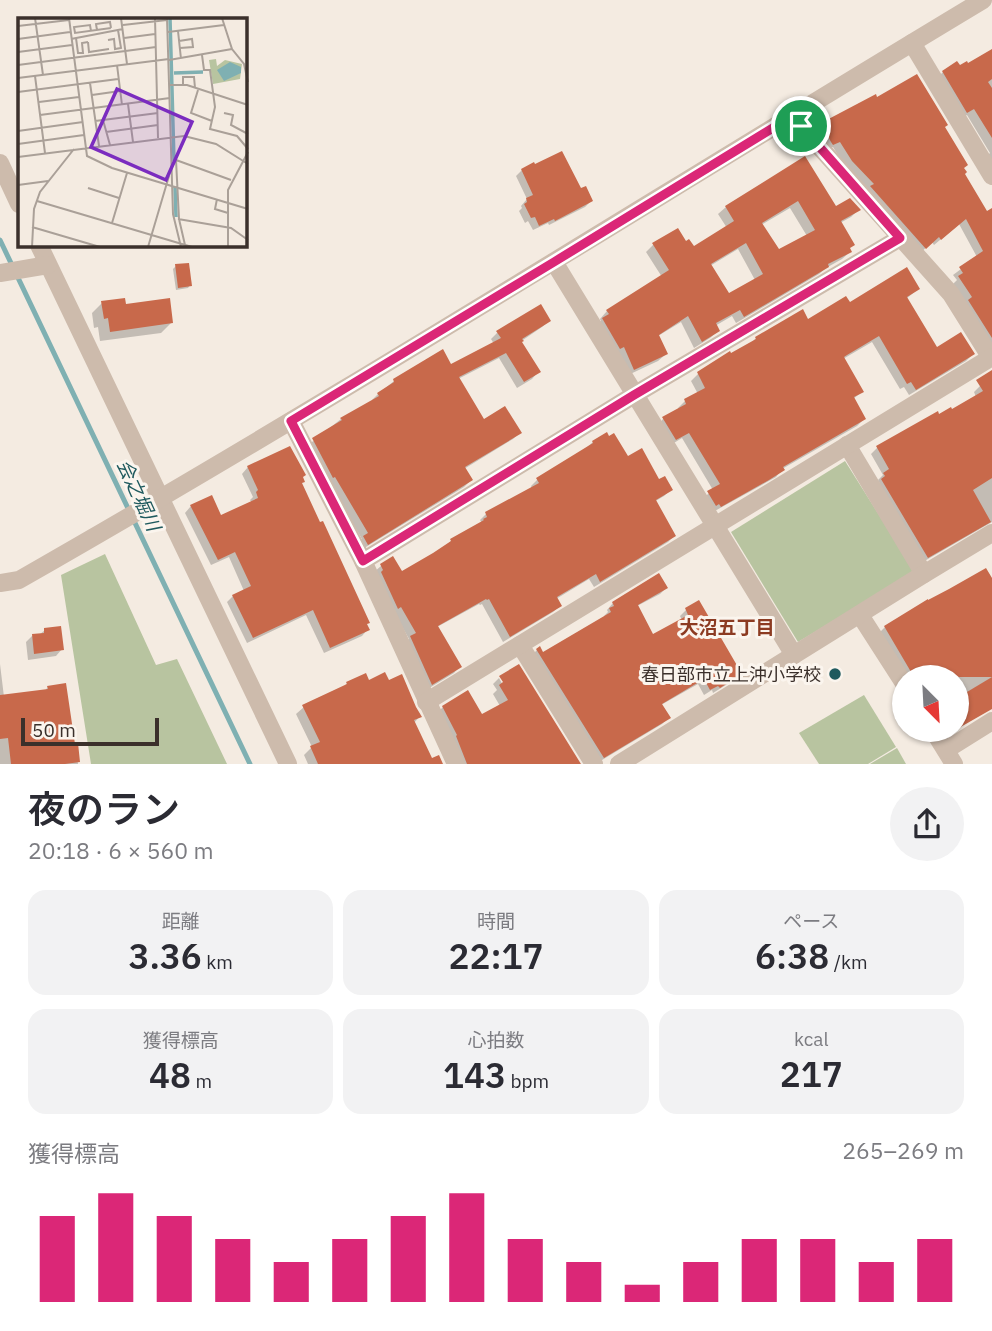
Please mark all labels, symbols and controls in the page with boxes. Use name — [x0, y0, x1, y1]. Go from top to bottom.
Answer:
inset map — [18, 18, 247, 247]
pin — [771, 96, 831, 156]
icon: arrive — [782, 107, 820, 145]
water label: 会之堀川 — [112, 455, 167, 536]
district label: 大沼五丁目 — [679, 615, 775, 639]
place label: 春日部市立上沖小学校 — [641, 663, 821, 686]
north arrow — [892, 665, 970, 742]
map controls — [892, 665, 969, 742]
marker: 春日部市立上沖小学校 — [827, 666, 843, 682]
scale bar — [21, 715, 159, 747]
text: 50 m — [32, 718, 76, 742]
text: 夜のラン — [28, 784, 180, 833]
button: share — [890, 787, 964, 861]
text: 20:18 · 6 × 560 m — [28, 835, 214, 865]
text: 距離 — [162, 909, 200, 933]
text: 時間 — [477, 909, 515, 933]
text: ペース — [783, 909, 839, 933]
text: 3.36 — [128, 933, 202, 979]
text: 22:17 — [448, 933, 544, 979]
text: 6:38 — [755, 933, 829, 979]
text: km — [202, 950, 233, 974]
text: /km — [829, 950, 868, 974]
text: kcal — [794, 1027, 829, 1051]
text: 獲得標高 — [143, 1028, 219, 1052]
text: 心拍数 — [467, 1028, 525, 1052]
text: 217 — [780, 1051, 843, 1097]
text: 48 — [149, 1052, 191, 1098]
text: 143 — [443, 1052, 506, 1098]
text: m — [191, 1069, 212, 1093]
text: bpm — [506, 1069, 549, 1093]
text: 265–269 m — [842, 1135, 964, 1165]
text: 獲得標高 — [28, 1138, 120, 1168]

